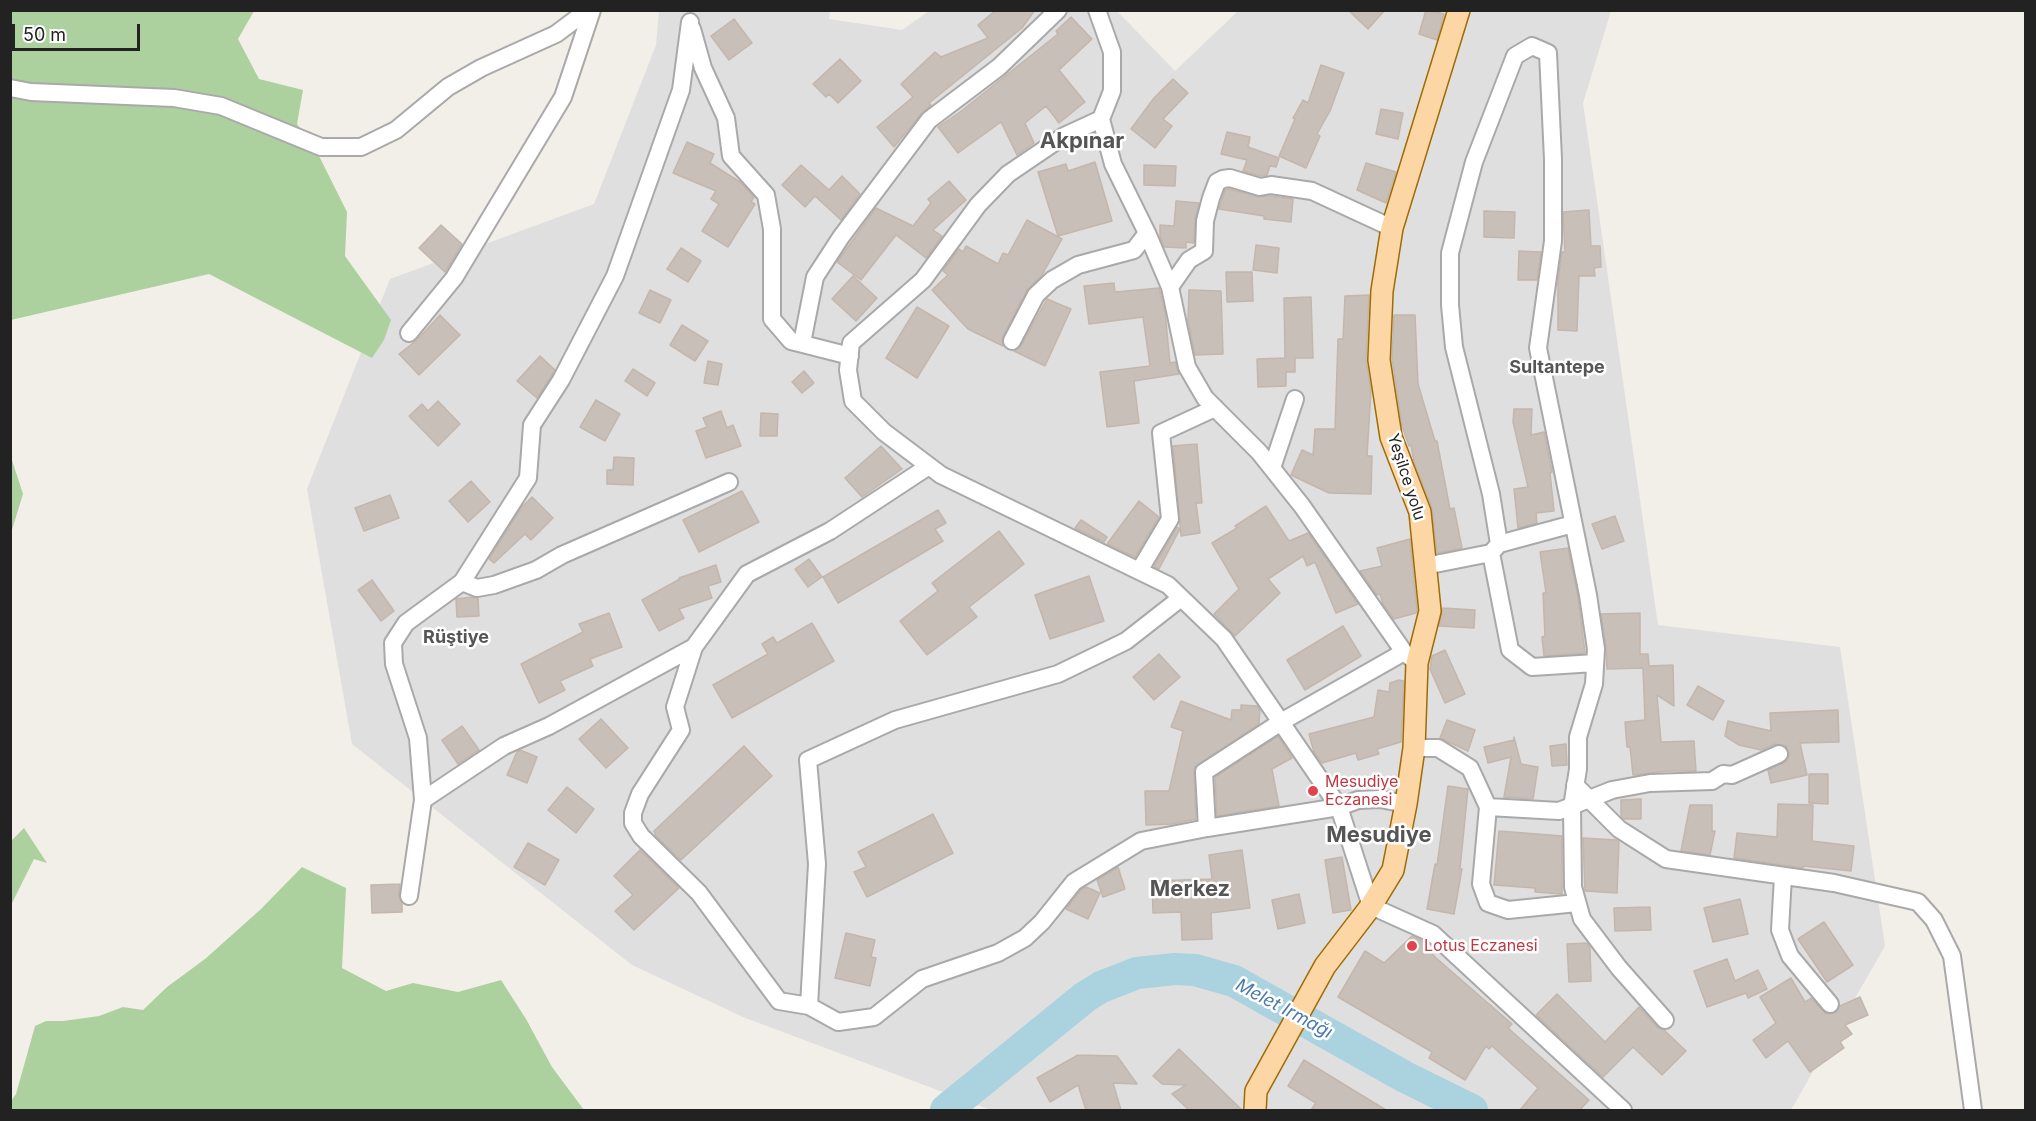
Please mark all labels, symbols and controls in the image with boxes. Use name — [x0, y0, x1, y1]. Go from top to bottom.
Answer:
scale bar — [15, 12, 142, 50]
text: 50 m — [23, 24, 66, 45]
district label: Akpınar — [1040, 128, 1124, 154]
district label: Sultantepe — [1509, 357, 1605, 379]
street label: Yeşilce yolu — [1383, 431, 1429, 523]
district label: Rüştiye — [423, 627, 489, 649]
place label: Mesudiye Eczanesi — [1325, 772, 1398, 810]
marker: Mesudiye Eczanesi — [1306, 784, 1320, 798]
district label: Mesudiye — [1326, 822, 1432, 848]
district label: Merkez — [1150, 876, 1230, 902]
place label: Lotus Eczanesi — [1424, 936, 1538, 956]
marker: Lotus Eczanesi — [1405, 939, 1419, 953]
water label: Melet Irmağı — [1232, 974, 1336, 1044]

